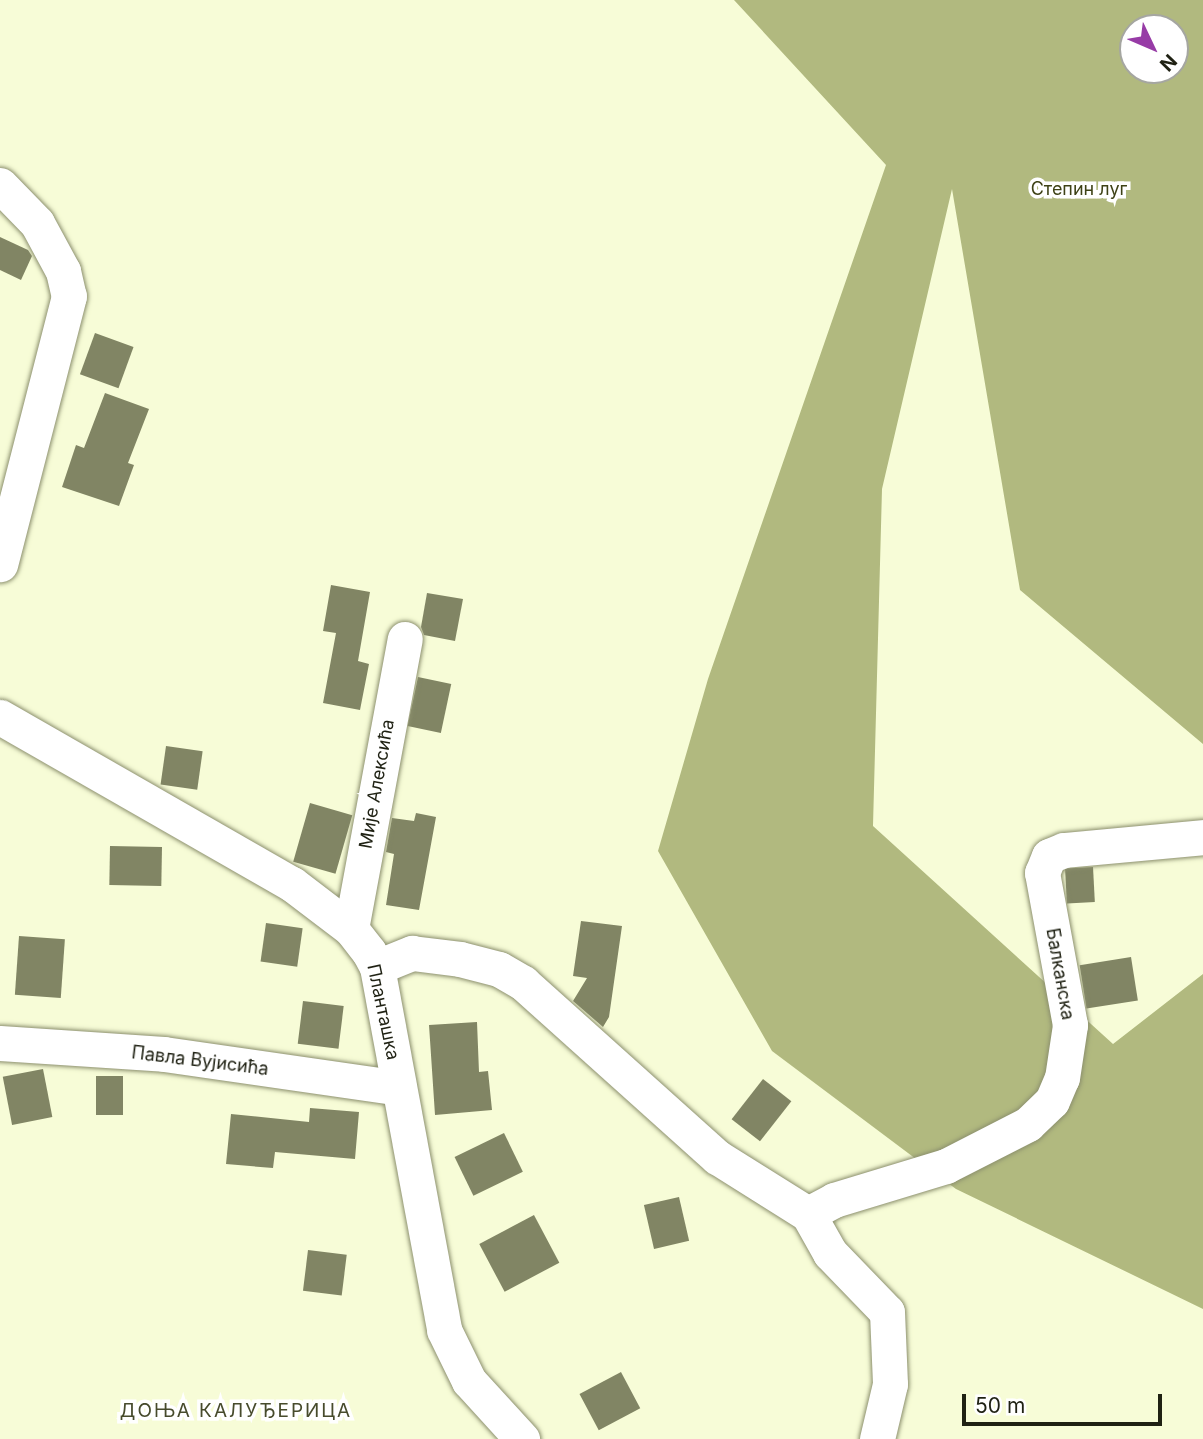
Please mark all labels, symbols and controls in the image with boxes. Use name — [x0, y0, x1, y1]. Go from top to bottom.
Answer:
north arrow — [1119, 14, 1189, 84]
text: N — [1155, 49, 1181, 76]
park label: Степин луг — [1031, 178, 1127, 200]
street label: Мије Алексића — [355, 718, 399, 850]
street label: Балканска — [1041, 926, 1079, 1022]
street label: Планташка — [362, 962, 404, 1062]
street label: Павла Вујисића — [130, 1042, 270, 1080]
scale bar — [965, 1380, 1164, 1424]
text: 50 m — [975, 1393, 1025, 1418]
district label: ДОЊА КАЛУЂЕРИЦА — [122, 1400, 350, 1422]

